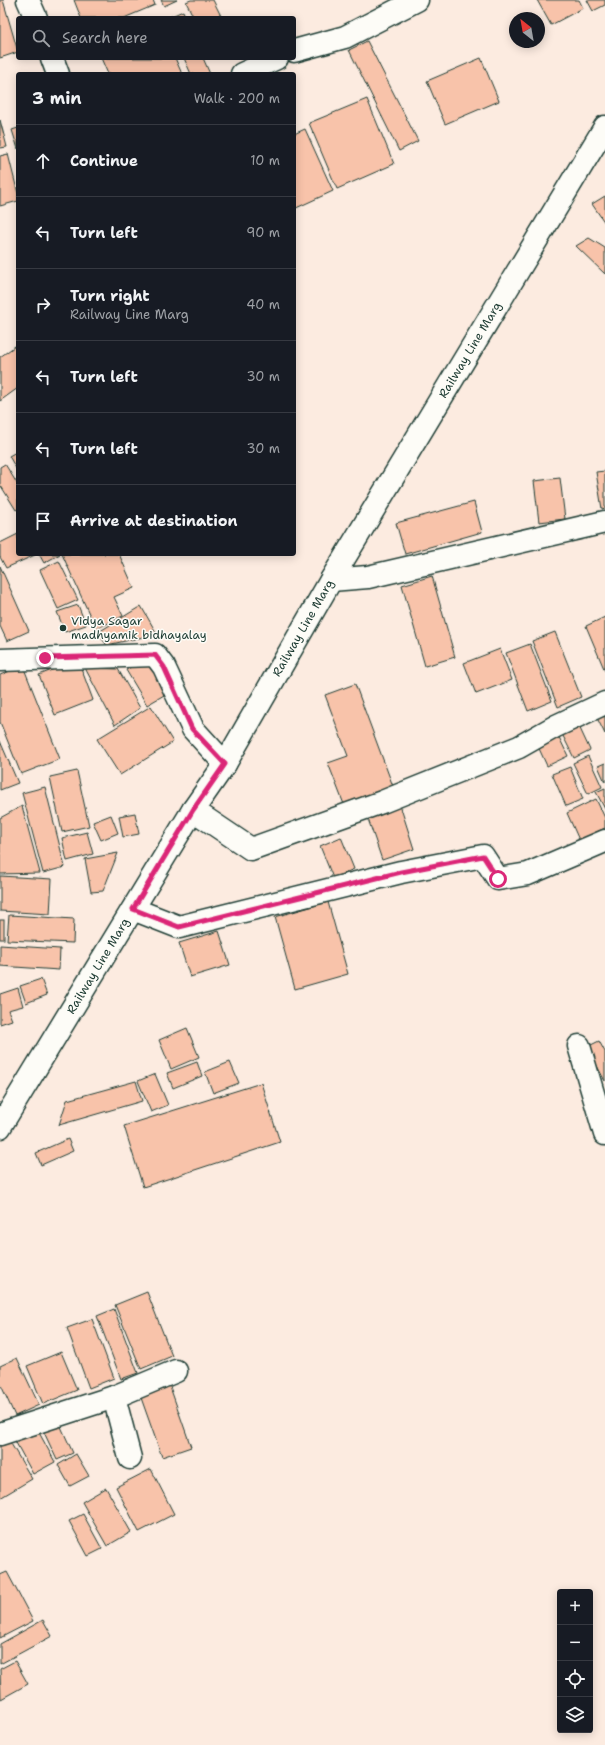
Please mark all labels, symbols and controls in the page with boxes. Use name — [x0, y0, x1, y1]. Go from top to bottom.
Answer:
north arrow — [509, 12, 545, 48]
search box — [16, 16, 296, 60]
icon: search — [30, 27, 52, 49]
text: Search here — [62, 28, 148, 48]
text: 3 min — [32, 87, 82, 109]
text: Walk · 200 m — [194, 90, 280, 107]
icon: ahead — [32, 150, 54, 172]
text: Continue — [70, 151, 138, 171]
text: 10 m — [250, 152, 280, 169]
icon: left — [32, 222, 54, 244]
text: Turn left — [70, 223, 138, 243]
text: 90 m — [246, 224, 280, 241]
text: Turn right — [70, 286, 150, 306]
icon: right — [32, 294, 54, 316]
text: 40 m — [246, 296, 280, 313]
street label: Railway Line Marg — [435, 299, 505, 401]
text: Railway Line Marg — [70, 306, 189, 323]
icon: left — [32, 366, 54, 388]
text: Turn left — [70, 367, 138, 387]
text: 30 m — [246, 368, 280, 385]
icon: left — [32, 438, 54, 460]
text: Turn left — [70, 439, 138, 459]
text: 30 m — [246, 440, 280, 457]
icon: arrive — [32, 510, 54, 532]
text: Arrive at destination — [70, 511, 238, 531]
street label: Railway Line Marg — [269, 577, 337, 679]
place label: Vidya Sagar madhyamik bidhayalay — [71, 613, 207, 643]
marker: Vidya Sagar madhyamik bidhayalay — [58, 623, 68, 633]
route end — [36, 649, 54, 667]
route start — [489, 870, 507, 888]
street label: Railway Line Marg — [63, 915, 133, 1017]
map controls — [557, 1589, 593, 1733]
button: + — [557, 1589, 593, 1625]
button: − — [557, 1625, 593, 1661]
button: locate — [557, 1661, 593, 1697]
button: layers — [557, 1697, 593, 1733]

